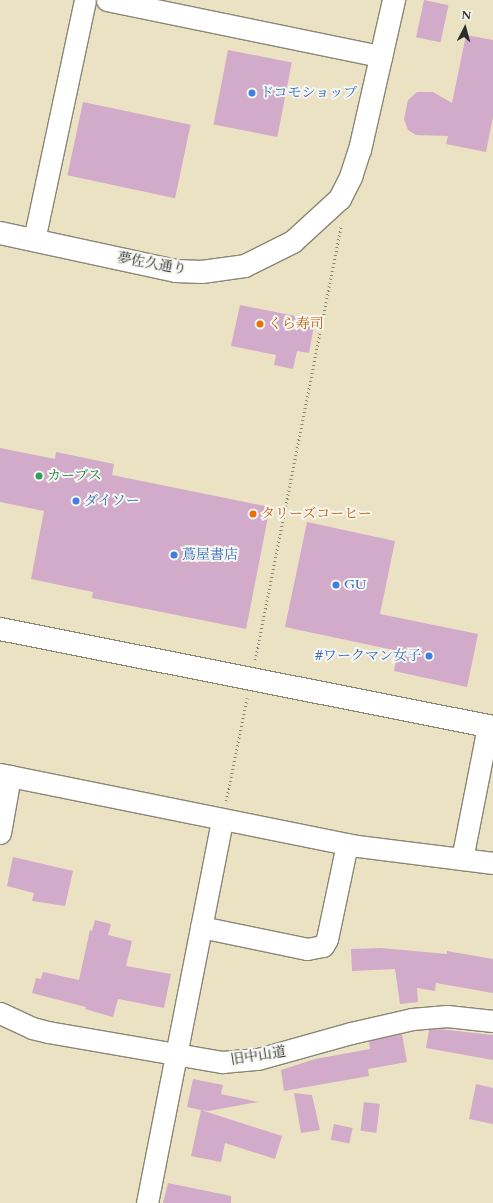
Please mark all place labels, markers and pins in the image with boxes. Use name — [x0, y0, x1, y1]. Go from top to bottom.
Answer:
place label: ドコモショップ — [260, 85, 358, 101]
marker: ドコモショップ — [247, 88, 257, 98]
place label: くら寿司 — [268, 316, 324, 332]
marker: くら寿司 — [255, 319, 265, 329]
place label: カーブス — [47, 468, 103, 484]
marker: カーブス — [34, 471, 44, 481]
place label: ダイソー — [84, 493, 140, 509]
marker: ダイソー — [71, 496, 81, 506]
place label: タリーズコーヒー — [261, 506, 372, 522]
marker: タリーズコーヒー — [248, 509, 258, 519]
place label: 蔦屋書店 — [182, 547, 238, 563]
marker: 蔦屋書店 — [169, 550, 179, 560]
place label: GU — [344, 577, 367, 593]
marker: GU — [331, 580, 341, 590]
place label: #ワークマン女子 — [315, 648, 421, 664]
marker: #ワークマン女子 — [424, 651, 434, 661]

